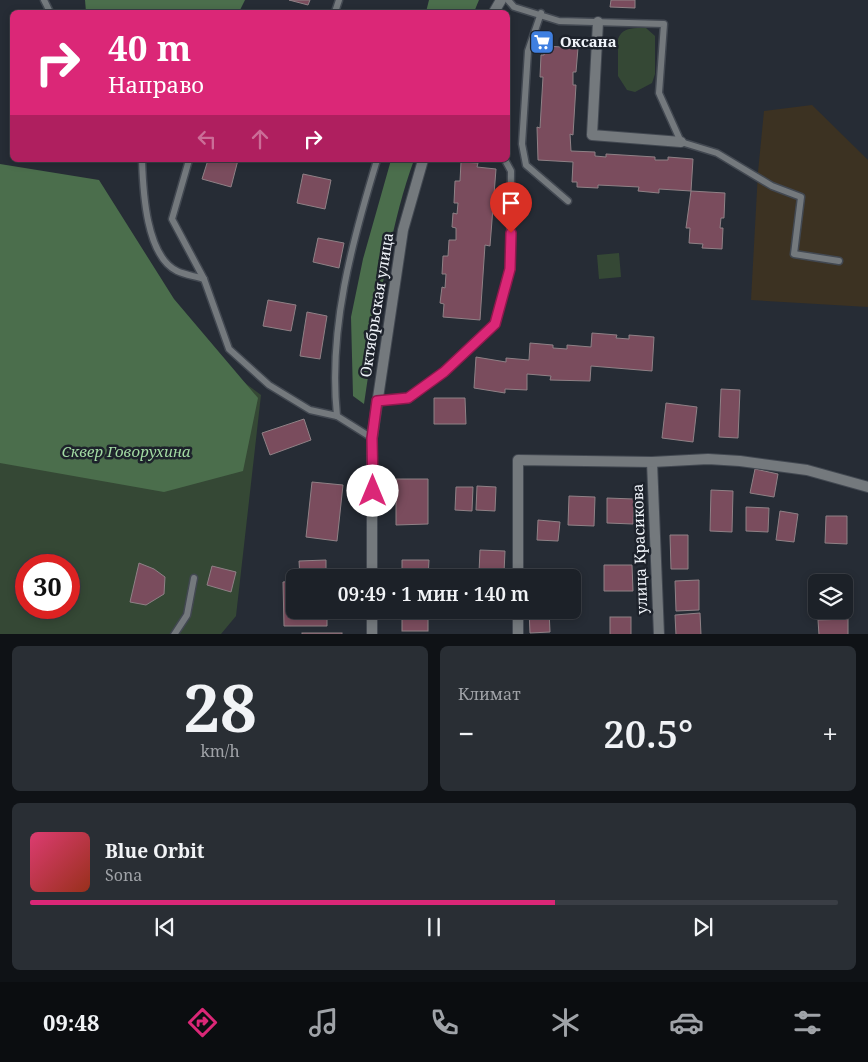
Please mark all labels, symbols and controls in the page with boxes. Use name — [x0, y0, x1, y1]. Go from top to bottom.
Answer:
text: 40 m — [108, 24, 191, 71]
supermarket icon: Оксана — [529, 29, 555, 55]
icon: right — [25, 30, 90, 95]
place label: Оксана — [560, 31, 617, 51]
text: Направо — [108, 69, 204, 99]
icon: left — [193, 125, 221, 153]
icon: ahead — [246, 125, 274, 153]
icon: right — [299, 125, 327, 153]
pin — [490, 182, 532, 233]
icon: arrive — [497, 189, 525, 217]
street label: Октябрьская улица — [355, 231, 397, 379]
park label: Сквер Говорухина — [62, 441, 191, 461]
position arrow — [346, 464, 398, 516]
street label: улица Красикова — [627, 483, 651, 615]
speed limit sign: 30 — [15, 554, 80, 619]
map controls — [808, 574, 853, 619]
button: layers — [808, 574, 853, 619]
text: 09:49 · 1 мин · 140 m — [338, 581, 529, 607]
text: 28 — [183, 663, 257, 751]
text: Климат — [458, 683, 521, 705]
text: 20.5° — [603, 707, 693, 759]
text: − — [458, 714, 474, 752]
text: + — [822, 714, 838, 752]
text: km/h — [200, 740, 240, 762]
text: Blue Orbit — [105, 838, 205, 864]
text: Sona — [105, 864, 142, 886]
icon: previous — [151, 913, 179, 941]
icon: pause — [420, 913, 448, 941]
icon: next — [689, 913, 717, 941]
icon: directions — [185, 1005, 220, 1040]
icon: music — [306, 1005, 341, 1040]
icon: phone — [427, 1005, 462, 1040]
icon: climate — [548, 1005, 583, 1040]
icon: car — [669, 1005, 704, 1040]
icon: filters — [790, 1005, 825, 1040]
text: 09:48 — [43, 1007, 99, 1037]

